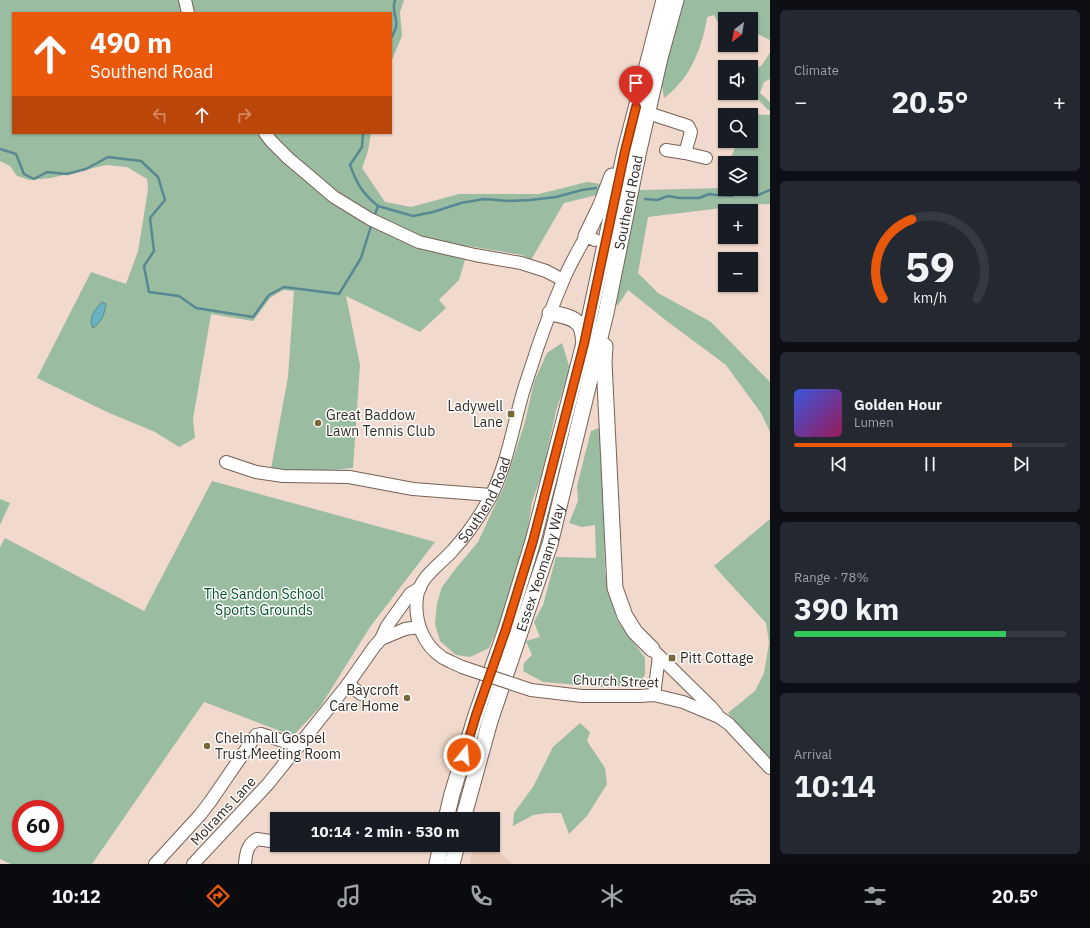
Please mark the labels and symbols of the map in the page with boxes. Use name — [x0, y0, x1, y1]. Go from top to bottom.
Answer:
north arrow — [718, 12, 758, 52]
pin — [619, 66, 653, 107]
street label: Southend Road — [610, 154, 647, 251]
place label: Ladywell Lane — [448, 397, 503, 431]
place label: Great Baddow Lawn Tennis Club — [326, 406, 435, 440]
marker: Ladywell Lane — [506, 409, 516, 419]
marker: Great Baddow Lawn Tennis Club — [313, 418, 323, 428]
street label: Southend Road — [454, 454, 515, 547]
street label: Essex Yeomanry Way — [512, 502, 568, 634]
park label: The Sandon School Sports Grounds — [204, 585, 324, 619]
place label: Pitt Cottage — [680, 649, 754, 667]
marker: Pitt Cottage — [667, 653, 677, 663]
street label: Church Street — [573, 670, 660, 692]
place label: Baycroft Care Home — [329, 681, 399, 715]
marker: Baycroft Care Home — [402, 693, 412, 703]
place label: Chelmhall Gospel Trust Meeting Room — [215, 729, 341, 763]
position arrow — [443, 734, 485, 776]
marker: Chelmhall Gospel Trust Meeting Room — [202, 741, 212, 751]
street label: Molrams Lane — [186, 772, 260, 849]
speed limit sign: 60 — [12, 800, 64, 852]

